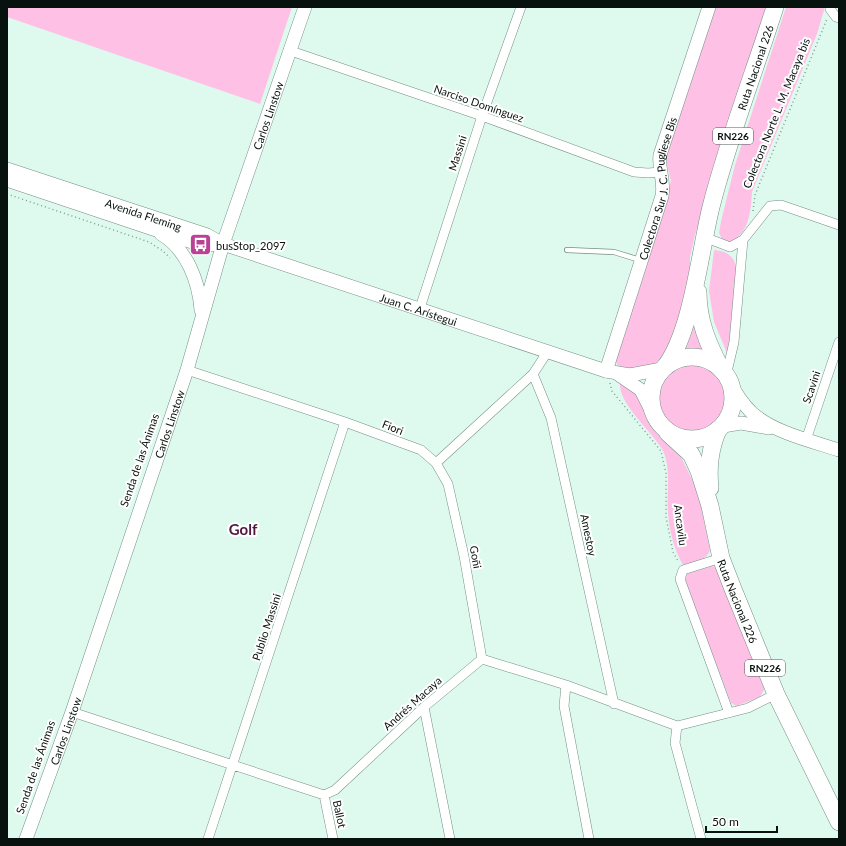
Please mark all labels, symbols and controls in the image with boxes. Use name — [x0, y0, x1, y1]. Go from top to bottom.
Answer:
street label: Ruta Nacional 226 — [734, 23, 775, 112]
street label: Colectora Norte L. M. Macaya bis — [740, 36, 812, 190]
street label: Carlos Linstow — [250, 79, 285, 151]
street label: Narciso Domínguez — [432, 82, 526, 124]
street label: Colectora Sur J. C. Pugliese Bis — [635, 115, 679, 262]
road number: RN226 — [713, 128, 753, 144]
street label: Massini — [445, 133, 469, 172]
street label: Avenida Fleming — [104, 195, 184, 233]
bus stop icon: busStop_2097 — [188, 232, 214, 258]
place label: busStop_2097 — [216, 239, 286, 252]
street label: Juan C. Arístegui — [378, 290, 459, 328]
street label: Scavini — [799, 369, 823, 405]
street label: Carlos Linstow — [151, 388, 186, 460]
street label: Senda de las Ánimas — [117, 411, 161, 508]
street label: Fiori — [381, 417, 406, 437]
street label: Ancavilu — [672, 504, 690, 546]
street label: Amestoy — [578, 513, 600, 558]
district label: Golf — [229, 520, 258, 538]
street label: Goñi — [467, 544, 485, 570]
street label: Ruta Nacional 226 — [716, 557, 761, 645]
street label: Publio Massini — [249, 592, 283, 662]
road number: RN226 — [745, 660, 785, 676]
street label: Andrés Macaya — [380, 673, 444, 733]
street label: Carlos Linstow — [47, 695, 83, 767]
street label: Senda de las Ánimas — [13, 718, 57, 815]
street label: Ballot — [331, 799, 349, 829]
scale bar — [706, 808, 777, 834]
text: 50 m — [712, 814, 739, 829]

